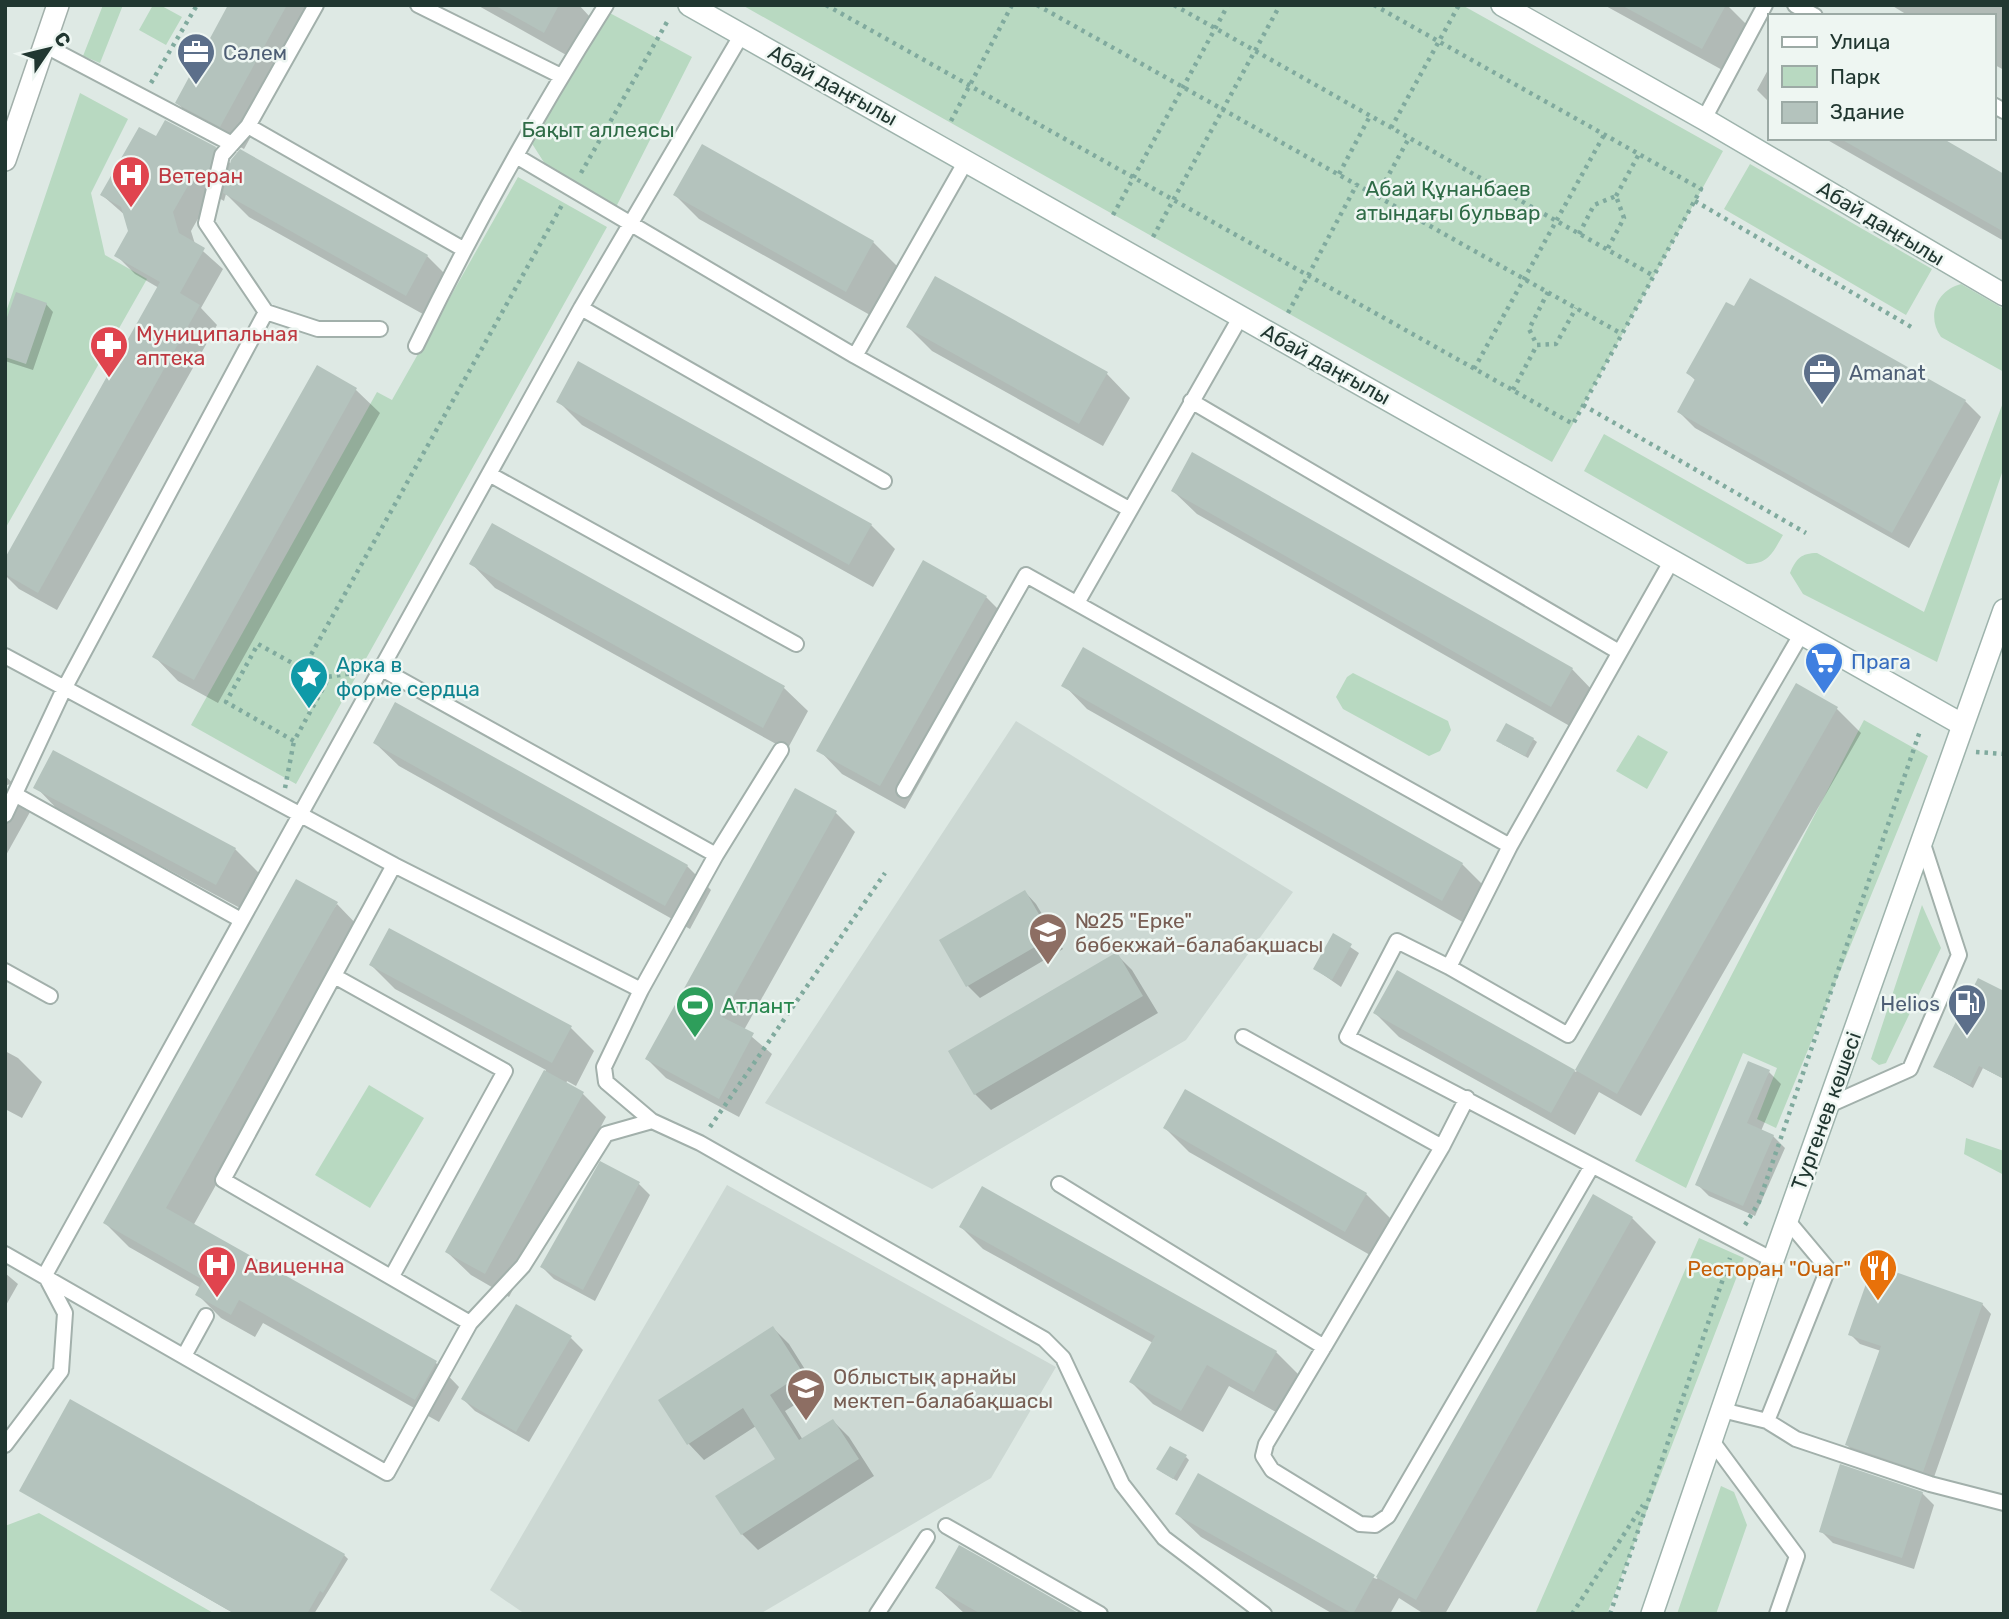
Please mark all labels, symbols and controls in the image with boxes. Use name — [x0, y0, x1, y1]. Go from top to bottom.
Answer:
north arrow — [14, 14, 84, 84]
legend — [1768, 14, 1995, 140]
text: С — [49, 27, 76, 52]
text: Улица — [1830, 29, 1890, 54]
office icon: Сәлем — [175, 31, 217, 86]
street label: Абай даңғылы — [764, 39, 902, 131]
place label: Сәлем — [223, 40, 287, 65]
text: Парк — [1830, 64, 1880, 89]
text: Здание — [1830, 99, 1905, 124]
park label: Бақыт аллеясы — [521, 117, 675, 142]
hospital icon: Ветеран — [110, 154, 152, 209]
place label: Ветеран — [158, 163, 243, 188]
street label: Абай даңғылы — [1813, 175, 1949, 271]
park label: Абай Құнанбаев атындағы бульвар — [1356, 176, 1540, 225]
street label: Абай даңғылы — [1257, 318, 1395, 410]
place label: Муниципальная аптека — [136, 321, 298, 370]
pharmacy icon: Муниципальная аптека — [88, 324, 130, 379]
office icon: Amanat — [1801, 351, 1843, 406]
place label: Amanat — [1849, 360, 1926, 385]
supermarket icon: Прага — [1803, 640, 1845, 695]
place label: Прага — [1851, 649, 1911, 674]
place label: Арка в форме сердца — [336, 652, 480, 701]
place icon: Арка в форме сердца — [288, 655, 330, 710]
place label: №25 "Ерке" бөбекжай-балабақшасы — [1075, 908, 1324, 957]
school or university icon: №25 "Ерке" бөбекжай-балабақшасы — [1027, 911, 1069, 966]
fuel station icon: Helios — [1946, 982, 1988, 1037]
sports icon: Атлант — [674, 984, 716, 1039]
place label: Helios — [1880, 991, 1940, 1016]
place label: Атлант — [722, 993, 794, 1018]
street label: Тургенев көшесі — [1786, 1028, 1866, 1194]
hospital icon: Авиценна — [196, 1244, 238, 1299]
restaurant icon: Ресторан "Очаг" — [1857, 1247, 1899, 1302]
place label: Авиценна — [244, 1253, 345, 1278]
place label: Ресторан "Очаг" — [1687, 1256, 1851, 1281]
place label: Облыстық арнайы мектеп-балабақшасы — [833, 1364, 1053, 1413]
school or university icon: Облыстық арнайы мектеп-балабақшасы — [785, 1367, 827, 1422]

